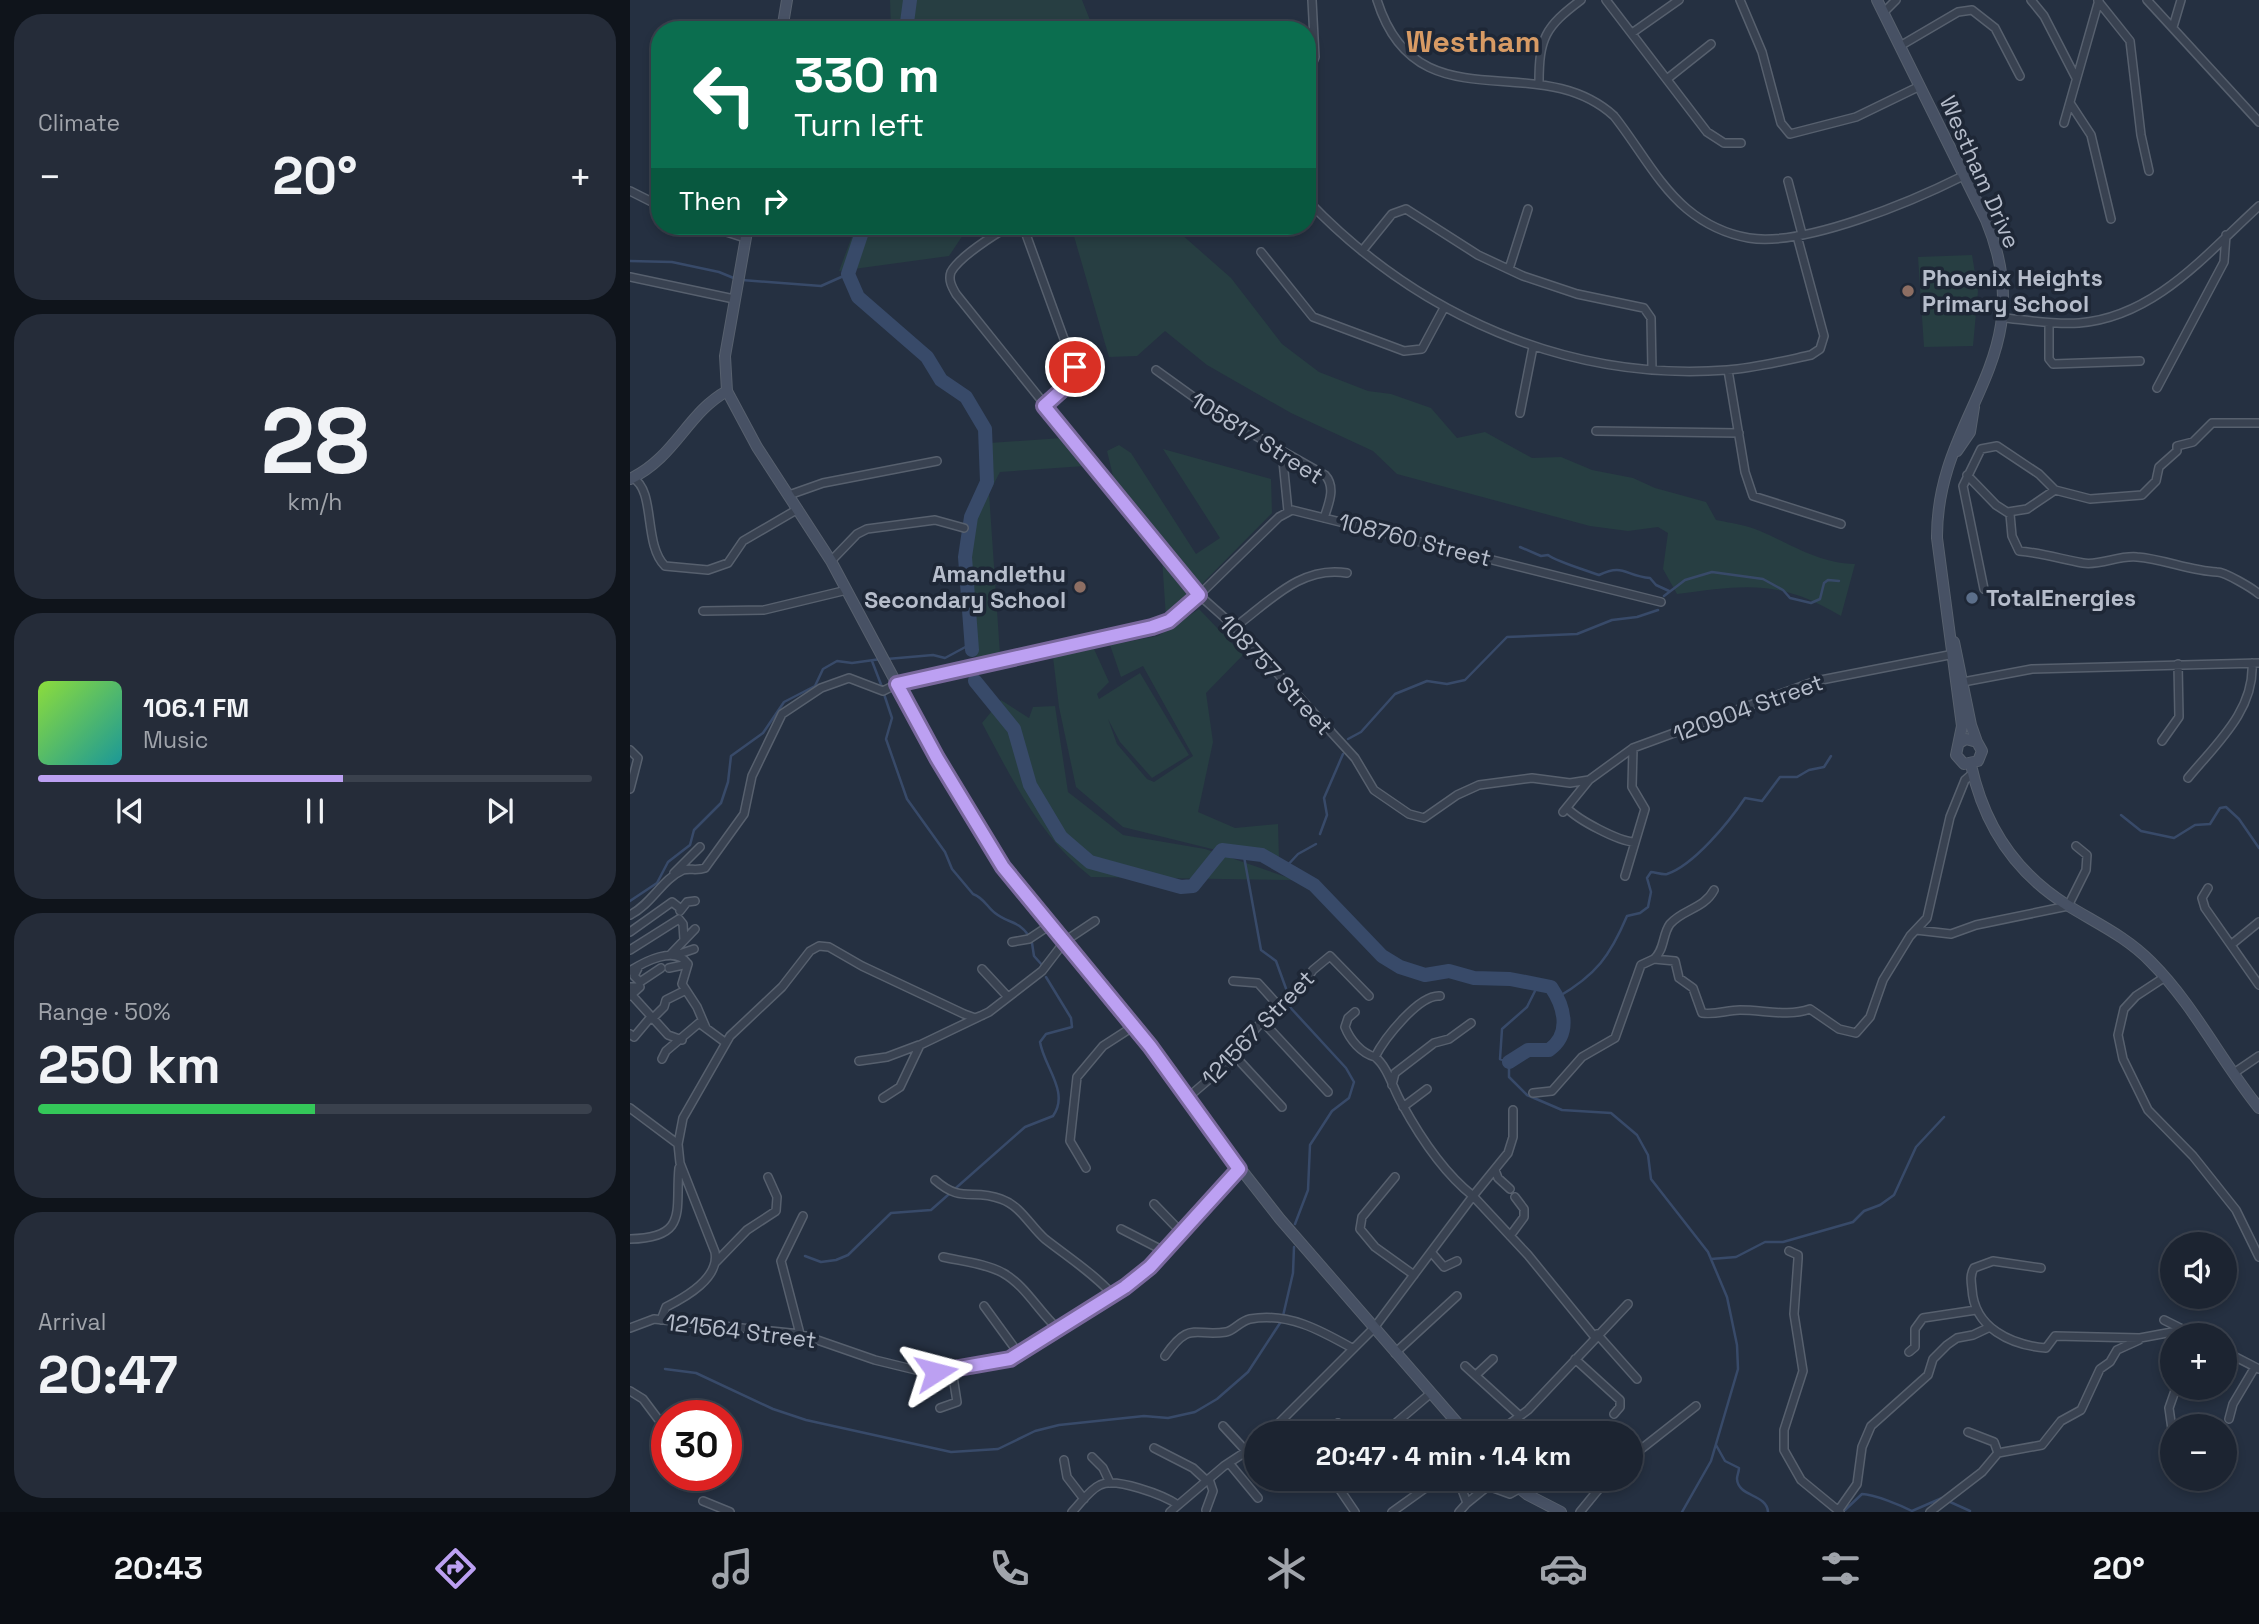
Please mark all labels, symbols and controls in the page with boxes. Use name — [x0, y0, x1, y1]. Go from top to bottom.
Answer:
district label: Westham — [1406, 22, 1540, 61]
text: 330 m — [794, 44, 940, 106]
icon: left — [679, 49, 770, 140]
street label: Westham Drive — [1933, 91, 2027, 253]
text: Turn left — [794, 105, 924, 145]
text: Climate — [38, 108, 120, 138]
text: 20° — [272, 143, 358, 209]
text: − — [38, 153, 62, 201]
text: + — [568, 153, 592, 201]
icon: right — [756, 182, 794, 220]
text: Then — [679, 184, 742, 218]
place label: Phoenix Heights Primary School — [1922, 263, 2103, 319]
marker: Phoenix Heights Primary School — [1900, 283, 1916, 299]
pin — [1045, 337, 1105, 397]
icon: arrive — [1056, 348, 1094, 386]
text: 28 — [261, 383, 369, 500]
street label: 105817 Street — [1185, 385, 1329, 491]
text: km/h — [288, 487, 342, 517]
street label: 108760 Street — [1336, 507, 1494, 573]
place label: Amandlethu Secondary School — [864, 559, 1066, 615]
marker: Amandlethu Secondary School — [1072, 579, 1088, 595]
place label: TotalEnergies — [1986, 583, 2136, 613]
marker: TotalEnergies — [1964, 590, 1980, 606]
street label: 108757 Street — [1212, 608, 1340, 742]
street label: 120904 Street — [1669, 667, 1827, 749]
text: 106.1 FM — [143, 691, 249, 725]
text: Music — [143, 725, 208, 755]
icon: previous — [111, 792, 149, 830]
icon: pause — [296, 792, 334, 830]
icon: next — [481, 792, 519, 830]
street label: 121567 Street — [1195, 964, 1321, 1092]
text: Range · 50% — [38, 997, 171, 1027]
text: 250 km — [38, 1032, 221, 1098]
map controls — [2160, 1232, 2237, 1491]
button: sound — [2160, 1232, 2237, 1309]
text: Arrival — [38, 1307, 106, 1337]
street label: 121564 Street — [664, 1307, 818, 1355]
button: + — [2160, 1323, 2237, 1400]
position arrow — [899, 1335, 973, 1409]
text: 20:47 — [38, 1342, 178, 1408]
speed limit sign: 30 — [651, 1400, 742, 1491]
button: − — [2160, 1414, 2237, 1491]
text: 20:47 · 4 min · 1.4 km — [1316, 1439, 1571, 1473]
icon: directions — [431, 1544, 480, 1593]
icon: music — [708, 1544, 757, 1593]
icon: phone — [985, 1544, 1034, 1593]
icon: climate — [1262, 1544, 1311, 1593]
icon: car — [1539, 1544, 1588, 1593]
icon: filters — [1816, 1544, 1865, 1593]
text: 20:43 — [114, 1548, 203, 1588]
text: 20° — [2093, 1548, 2145, 1588]

